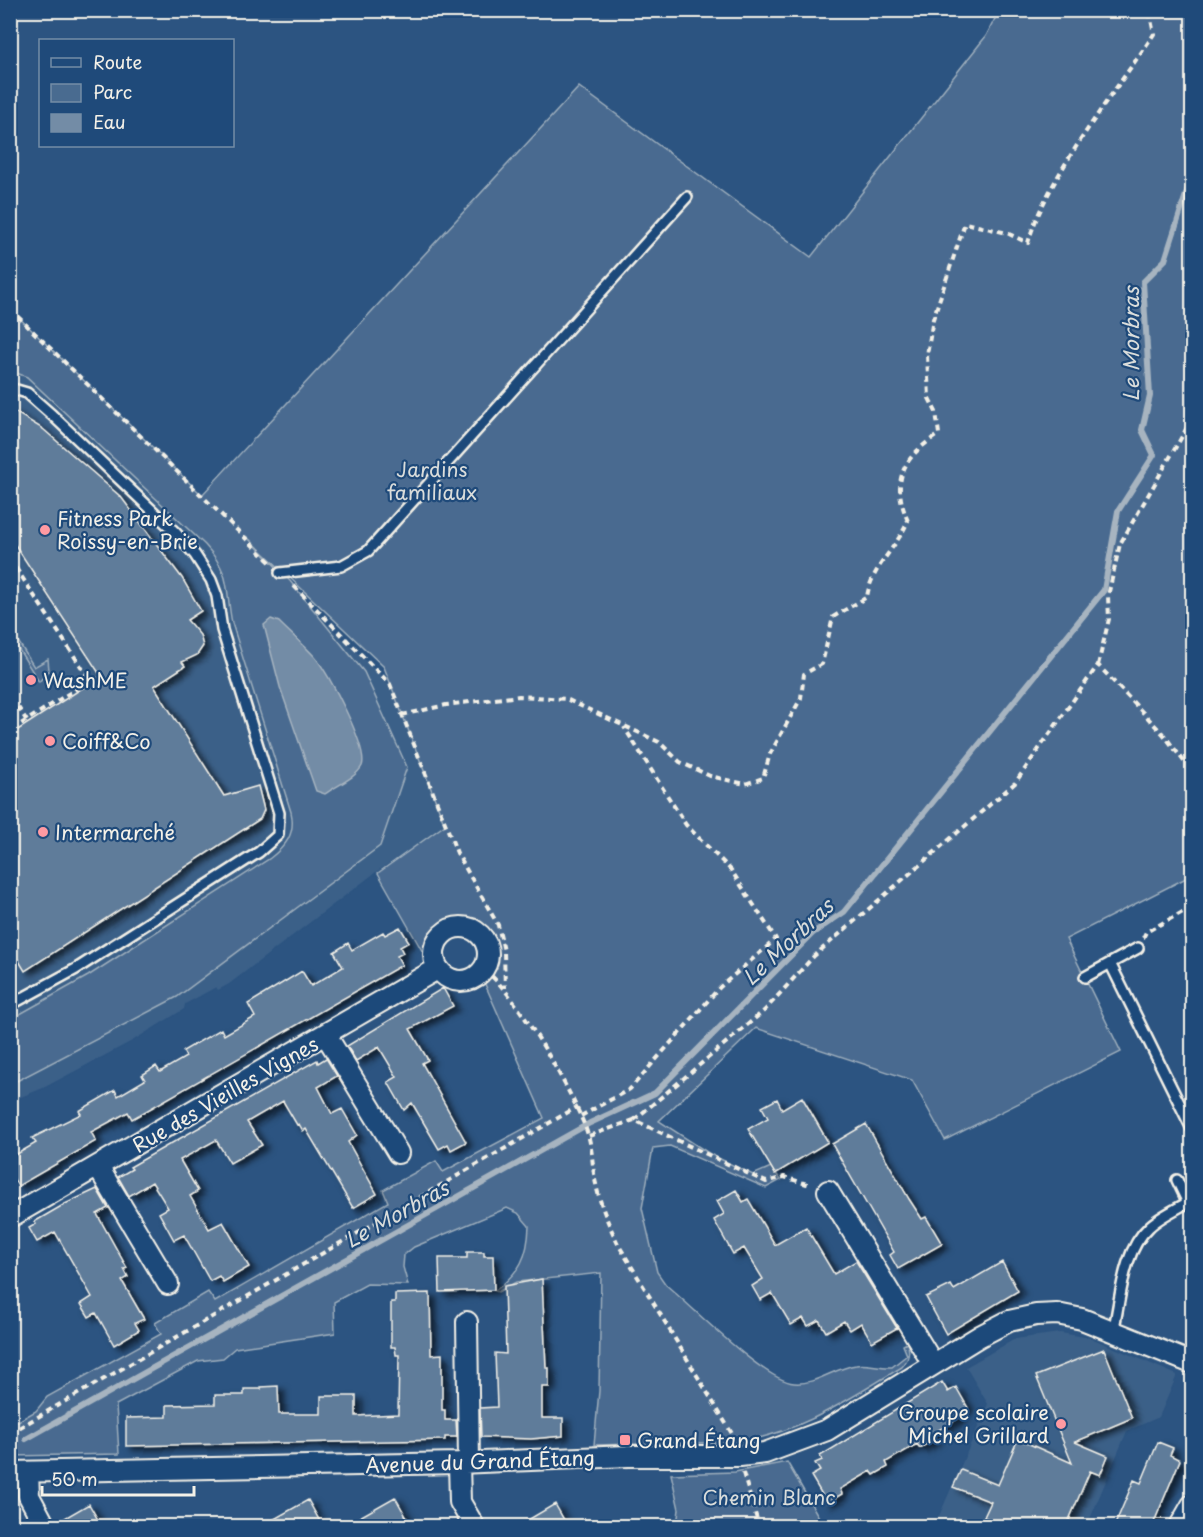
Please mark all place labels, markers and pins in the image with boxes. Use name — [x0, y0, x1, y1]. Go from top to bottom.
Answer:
place label: Fitness Park Roissy-en-Brie — [57, 503, 198, 556]
marker: Fitness Park Roissy-en-Brie — [38, 523, 52, 537]
place label: WashME — [43, 665, 128, 695]
marker: WashME — [24, 673, 38, 687]
place label: Coiff&Co — [62, 726, 150, 756]
marker: Coiff&Co — [43, 734, 57, 748]
place label: Intermarché — [55, 817, 175, 847]
marker: Intermarché — [36, 825, 50, 839]
place label: Groupe scolaire Michel Grillard — [898, 1397, 1049, 1450]
marker: Groupe scolaire Michel Grillard — [1054, 1417, 1068, 1431]
place label: Grand Étang — [637, 1425, 761, 1455]
marker: Grand Étang — [618, 1433, 632, 1447]

